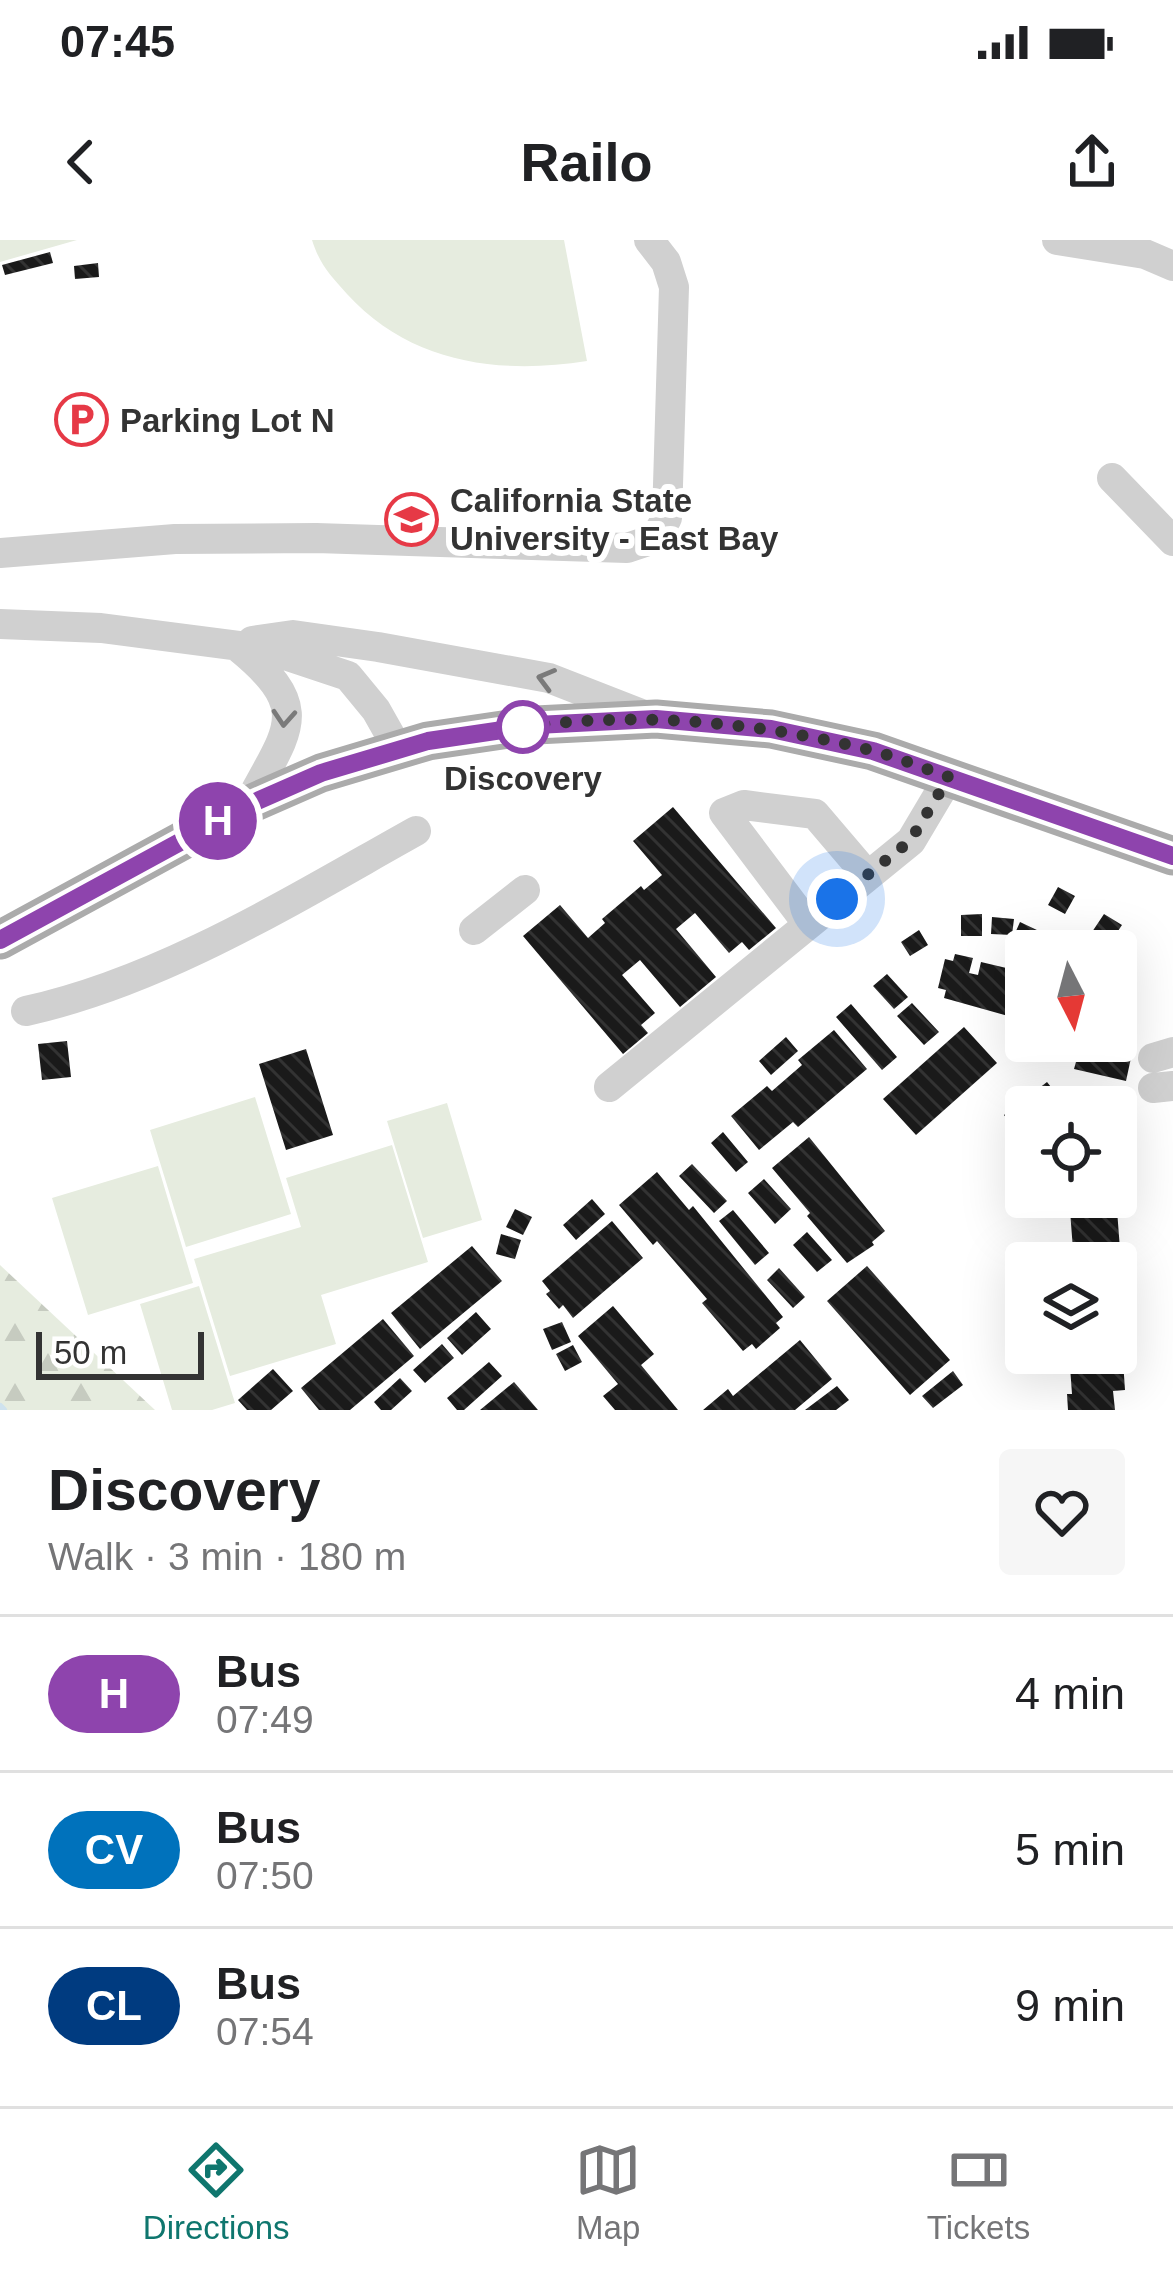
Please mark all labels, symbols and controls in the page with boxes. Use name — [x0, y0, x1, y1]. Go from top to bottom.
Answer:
text: 07:45 — [60, 16, 175, 67]
icon: back — [48, 129, 114, 195]
icon: share — [1059, 129, 1125, 195]
text: Railo — [520, 132, 653, 192]
parking icon: Parking Lot N — [53, 392, 109, 448]
place label: Parking Lot N — [120, 402, 335, 439]
place label: California State University - East Bay — [450, 482, 779, 557]
school or university icon: California State University - East Bay — [383, 491, 439, 547]
one-way arrow — [537, 669, 557, 694]
marker: Discovery — [498, 702, 548, 752]
one-way arrow — [271, 709, 297, 728]
place label: Discovery — [444, 760, 603, 797]
line badge: H — [179, 782, 257, 860]
text: H — [203, 797, 233, 844]
your location — [807, 869, 867, 929]
north arrow — [1005, 930, 1137, 1062]
map controls — [1005, 930, 1137, 1374]
button: locate — [1005, 1086, 1137, 1218]
button: layers — [1005, 1242, 1137, 1374]
scale bar — [36, 1326, 204, 1379]
text: 50 m — [54, 1334, 127, 1371]
button: heart — [999, 1449, 1125, 1575]
text: Discovery — [48, 1458, 321, 1522]
text: Walk · 3 min · 180 m — [48, 1535, 406, 1578]
text: Bus — [216, 1646, 301, 1697]
text: 4 min — [1015, 1668, 1125, 1719]
text: H — [99, 1670, 129, 1717]
text: 07:49 — [216, 1698, 314, 1741]
text: Bus — [216, 1802, 301, 1853]
text: 5 min — [1015, 1824, 1125, 1875]
text: CV — [85, 1826, 143, 1873]
text: 07:50 — [216, 1854, 314, 1897]
text: Bus — [216, 1958, 301, 2009]
text: 9 min — [1015, 1980, 1125, 2031]
text: CL — [86, 1982, 142, 2029]
text: 07:54 — [216, 2010, 314, 2053]
tab: Directions — [143, 2137, 290, 2247]
tab: Map — [575, 2137, 641, 2247]
tab: Tickets — [927, 2137, 1030, 2247]

